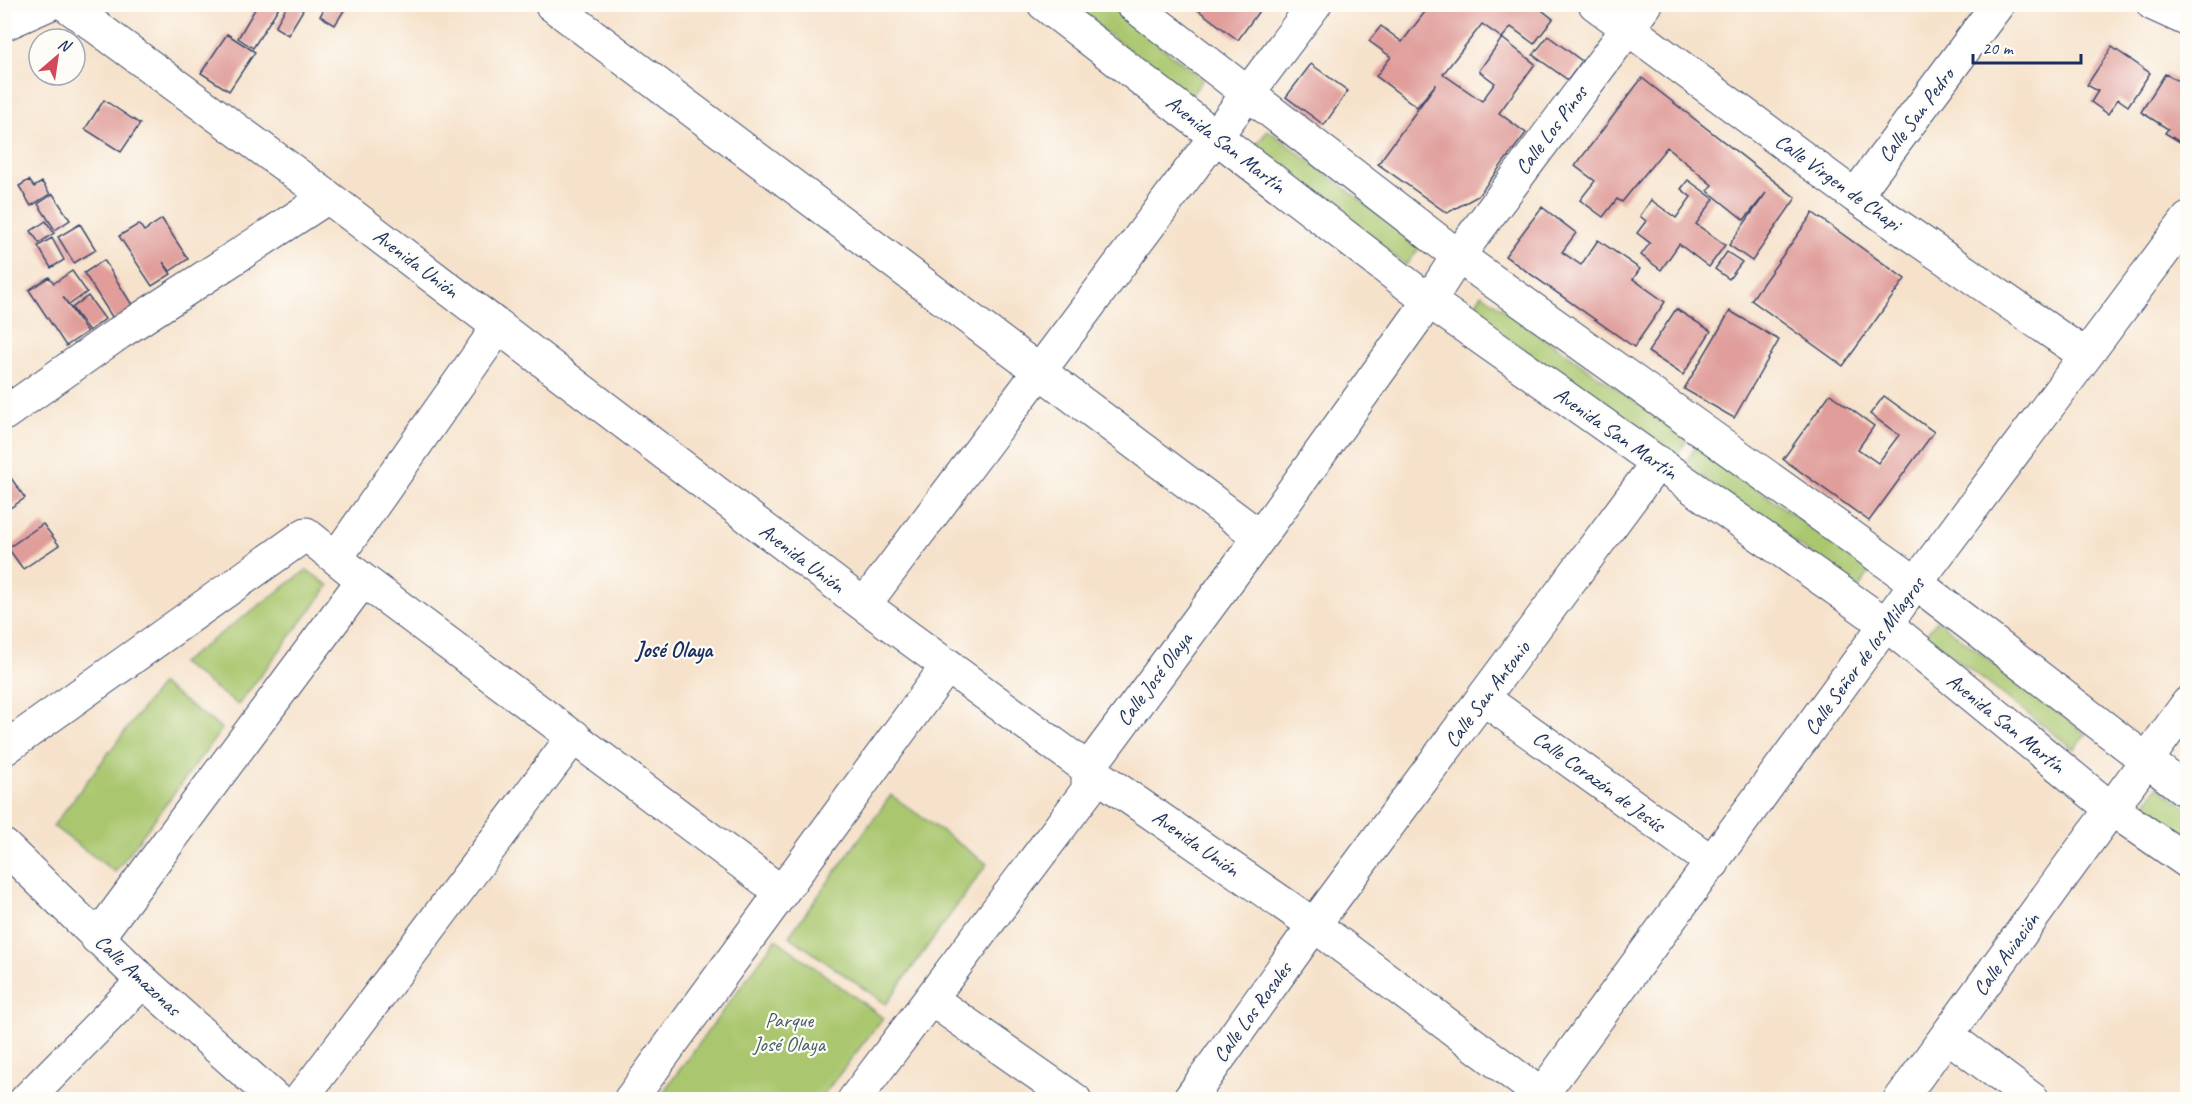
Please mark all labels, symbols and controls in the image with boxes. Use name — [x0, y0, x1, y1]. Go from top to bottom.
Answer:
north arrow — [27, 27, 87, 87]
scale bar — [1973, 27, 2081, 65]
text: N — [55, 34, 76, 57]
text: 20 m — [1982, 37, 2015, 59]
street label: Calle San Pedro — [1872, 61, 1961, 167]
street label: Calle Los Pinos — [1509, 79, 1594, 180]
street label: Avenida San Martín — [1161, 89, 1291, 199]
street label: Calle Virgen de Chapi — [1770, 128, 1908, 238]
street label: Avenida Unión — [368, 223, 464, 304]
street label: Avenida San Martín — [1549, 381, 1683, 485]
street label: Avenida Unión — [754, 518, 850, 599]
street label: Calle Señor de los Milagros — [1798, 570, 1931, 740]
street label: Calle José Olaya — [1110, 626, 1198, 731]
street label: Calle San Antonio — [1439, 634, 1536, 752]
district label: José Olaya — [634, 636, 714, 664]
street label: Avenida San Martín — [1942, 667, 2071, 779]
street label: Calle Corazón de Jesús — [1528, 725, 1671, 839]
street label: Avenida Unión — [1148, 804, 1245, 883]
street label: Calle Aviación — [1967, 907, 2045, 1001]
street label: Calle Amazonas — [90, 929, 188, 1023]
street label: Calle Los Rosales — [1207, 955, 1298, 1067]
park label: Parque José Olaya — [752, 1007, 826, 1057]

